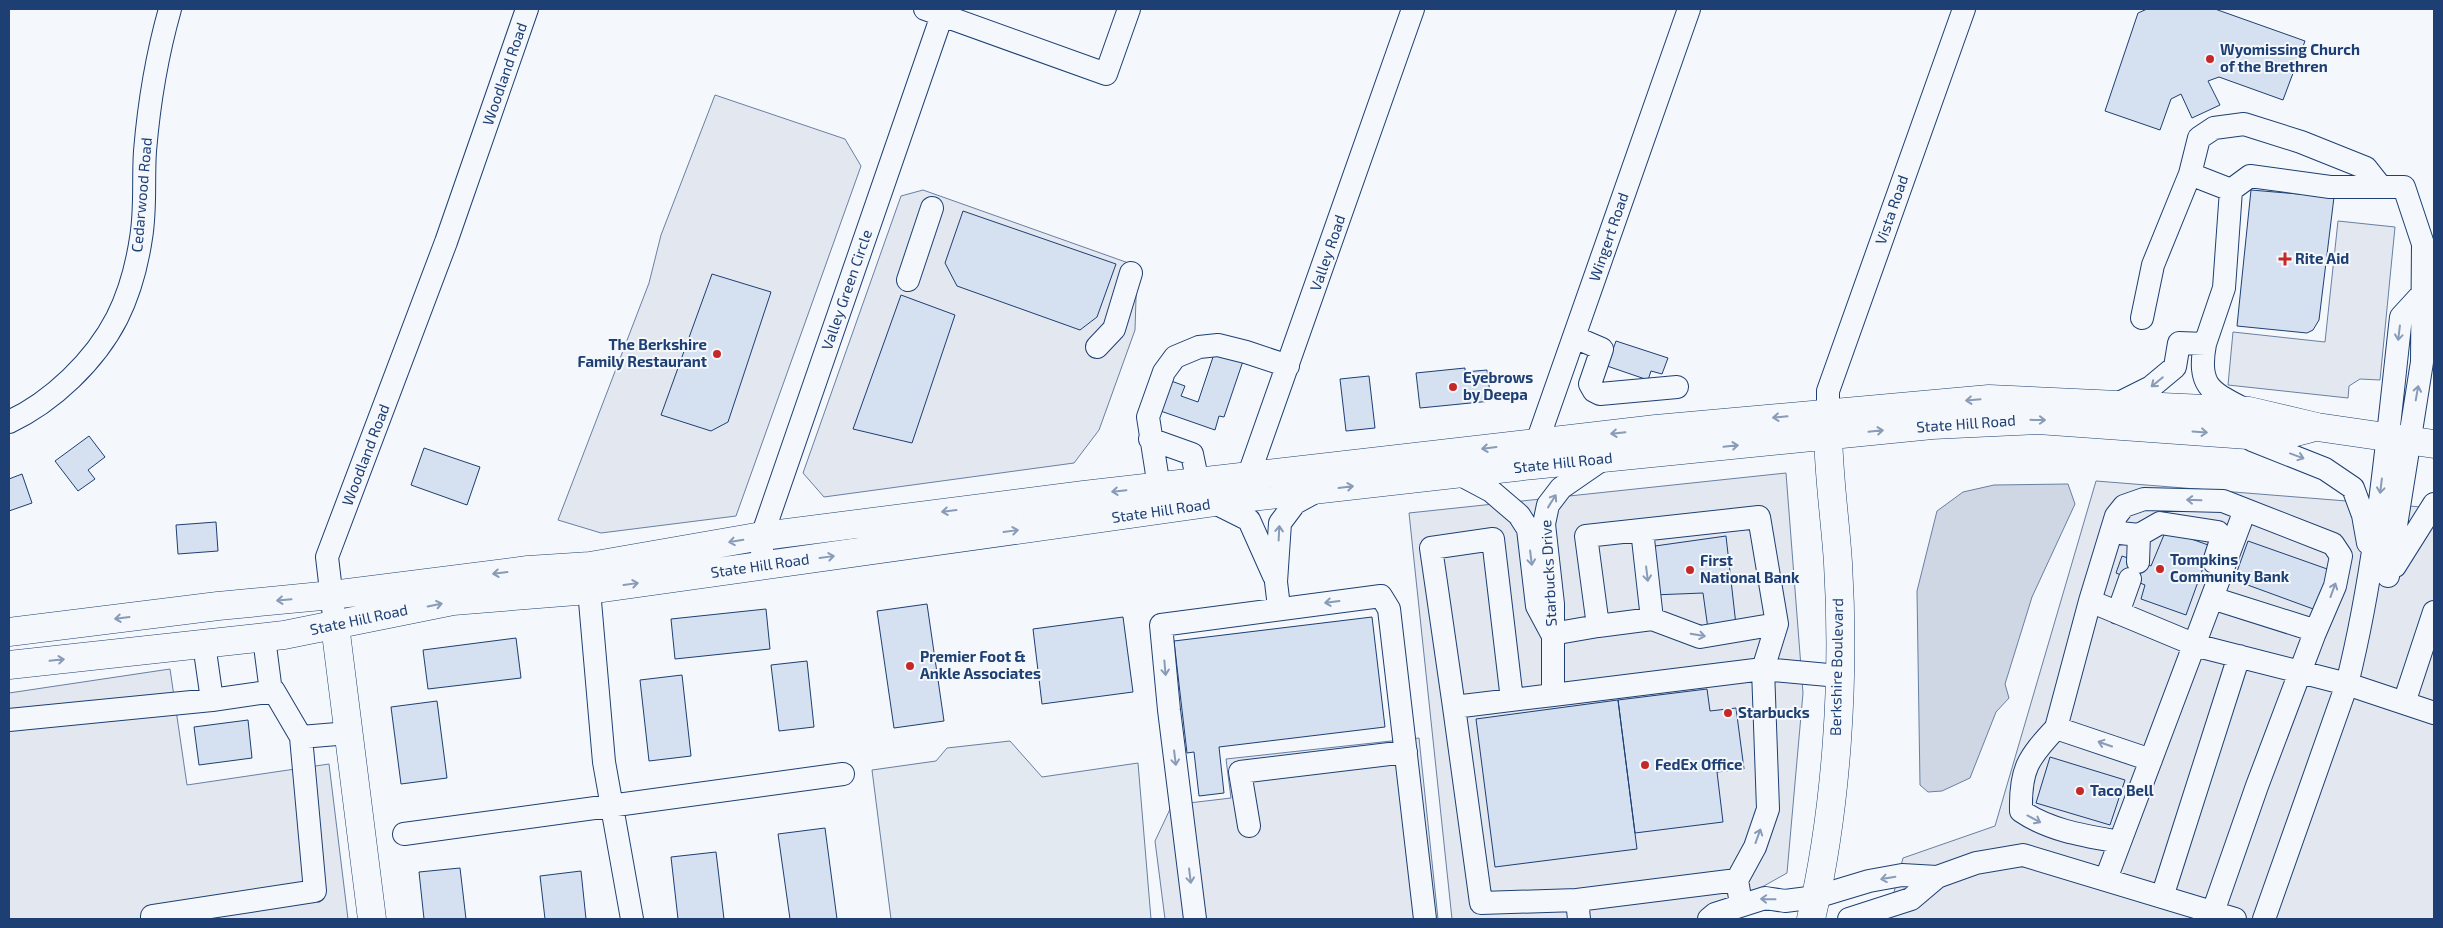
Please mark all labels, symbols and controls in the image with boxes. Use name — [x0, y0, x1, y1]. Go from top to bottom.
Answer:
street label: Woodland Road — [478, 20, 530, 127]
place label: Wyomissing Church of the Brethren — [2220, 40, 2360, 75]
marker: Wyomissing Church of the Brethren — [2204, 53, 2216, 65]
street label: Cedarwood Road — [127, 137, 155, 253]
street label: Vista Road — [1871, 173, 1911, 247]
street label: Wingert Road — [1584, 190, 1632, 283]
street label: Valley Road — [1306, 212, 1348, 293]
street label: Valley Green Circle — [817, 227, 875, 352]
place label: Rite Aid — [2295, 249, 2349, 267]
marker: Rite Aid — [2279, 253, 2291, 265]
one-way arrow — [2394, 324, 2404, 340]
place label: The Berkshire Family Restaurant — [577, 335, 707, 371]
marker: The Berkshire Family Restaurant — [711, 348, 723, 360]
place label: Eyebrows by Deepa — [1463, 368, 1533, 404]
one-way arrow — [2151, 376, 2164, 387]
marker: Eyebrows by Deepa — [1447, 381, 1459, 393]
one-way arrow — [2412, 385, 2422, 401]
one-way arrow — [1965, 396, 1981, 405]
street label: Woodland Road — [337, 401, 393, 508]
street label: State Hill Road — [1916, 411, 2016, 435]
one-way arrow — [1772, 413, 1788, 422]
one-way arrow — [2030, 416, 2046, 425]
one-way arrow — [1868, 426, 1884, 436]
one-way arrow — [2192, 427, 2208, 436]
one-way arrow — [1610, 428, 1626, 438]
one-way arrow — [1723, 441, 1739, 451]
one-way arrow — [1481, 443, 1497, 453]
street label: State Hill Road — [1512, 448, 1613, 476]
one-way arrow — [2288, 452, 2304, 461]
one-way arrow — [2376, 477, 2386, 493]
one-way arrow — [1337, 482, 1353, 492]
one-way arrow — [1111, 486, 1127, 496]
street label: State Hill Road — [1110, 494, 1211, 526]
one-way arrow — [1547, 494, 1557, 508]
one-way arrow — [2186, 496, 2202, 505]
one-way arrow — [941, 506, 957, 516]
street label: Starbucks Drive — [1536, 519, 1560, 627]
one-way arrow — [1275, 525, 1284, 541]
one-way arrow — [1003, 526, 1019, 536]
one-way arrow — [728, 536, 744, 546]
street label: State Hill Road — [709, 549, 810, 581]
one-way arrow — [1526, 549, 1536, 565]
place label: Tompkins Community Bank — [2170, 550, 2290, 586]
place label: First National Bank — [1700, 551, 1800, 586]
one-way arrow — [818, 552, 834, 562]
marker: Tompkins Community Bank — [2154, 563, 2166, 575]
marker: First National Bank — [1684, 564, 1696, 576]
one-way arrow — [1642, 566, 1652, 582]
one-way arrow — [492, 568, 508, 578]
one-way arrow — [623, 579, 639, 589]
one-way arrow — [2329, 583, 2338, 598]
one-way arrow — [276, 595, 292, 605]
one-way arrow — [1324, 597, 1340, 607]
street label: Berkshire Boulevard — [1826, 598, 1846, 736]
one-way arrow — [426, 599, 442, 609]
street label: State Hill Road — [308, 600, 409, 638]
one-way arrow — [114, 613, 130, 623]
one-way arrow — [1689, 630, 1705, 640]
place label: Premier Foot & Ankle Associates — [920, 647, 1041, 682]
one-way arrow — [49, 655, 65, 665]
one-way arrow — [1160, 659, 1170, 675]
marker: Premier Foot & Ankle Associates — [904, 660, 916, 672]
place label: Starbucks — [1738, 703, 1810, 721]
marker: Starbucks — [1722, 707, 1734, 719]
one-way arrow — [2098, 739, 2114, 748]
one-way arrow — [1171, 750, 1181, 766]
place label: FedEx Office — [1655, 755, 1743, 773]
marker: FedEx Office — [1639, 759, 1651, 771]
place label: Taco Bell — [2090, 781, 2154, 799]
marker: Taco Bell — [2074, 785, 2086, 797]
one-way arrow — [2027, 815, 2041, 825]
one-way arrow — [1754, 829, 1763, 845]
one-way arrow — [1185, 868, 1195, 884]
one-way arrow — [1881, 873, 1897, 883]
one-way arrow — [1760, 895, 1776, 904]

